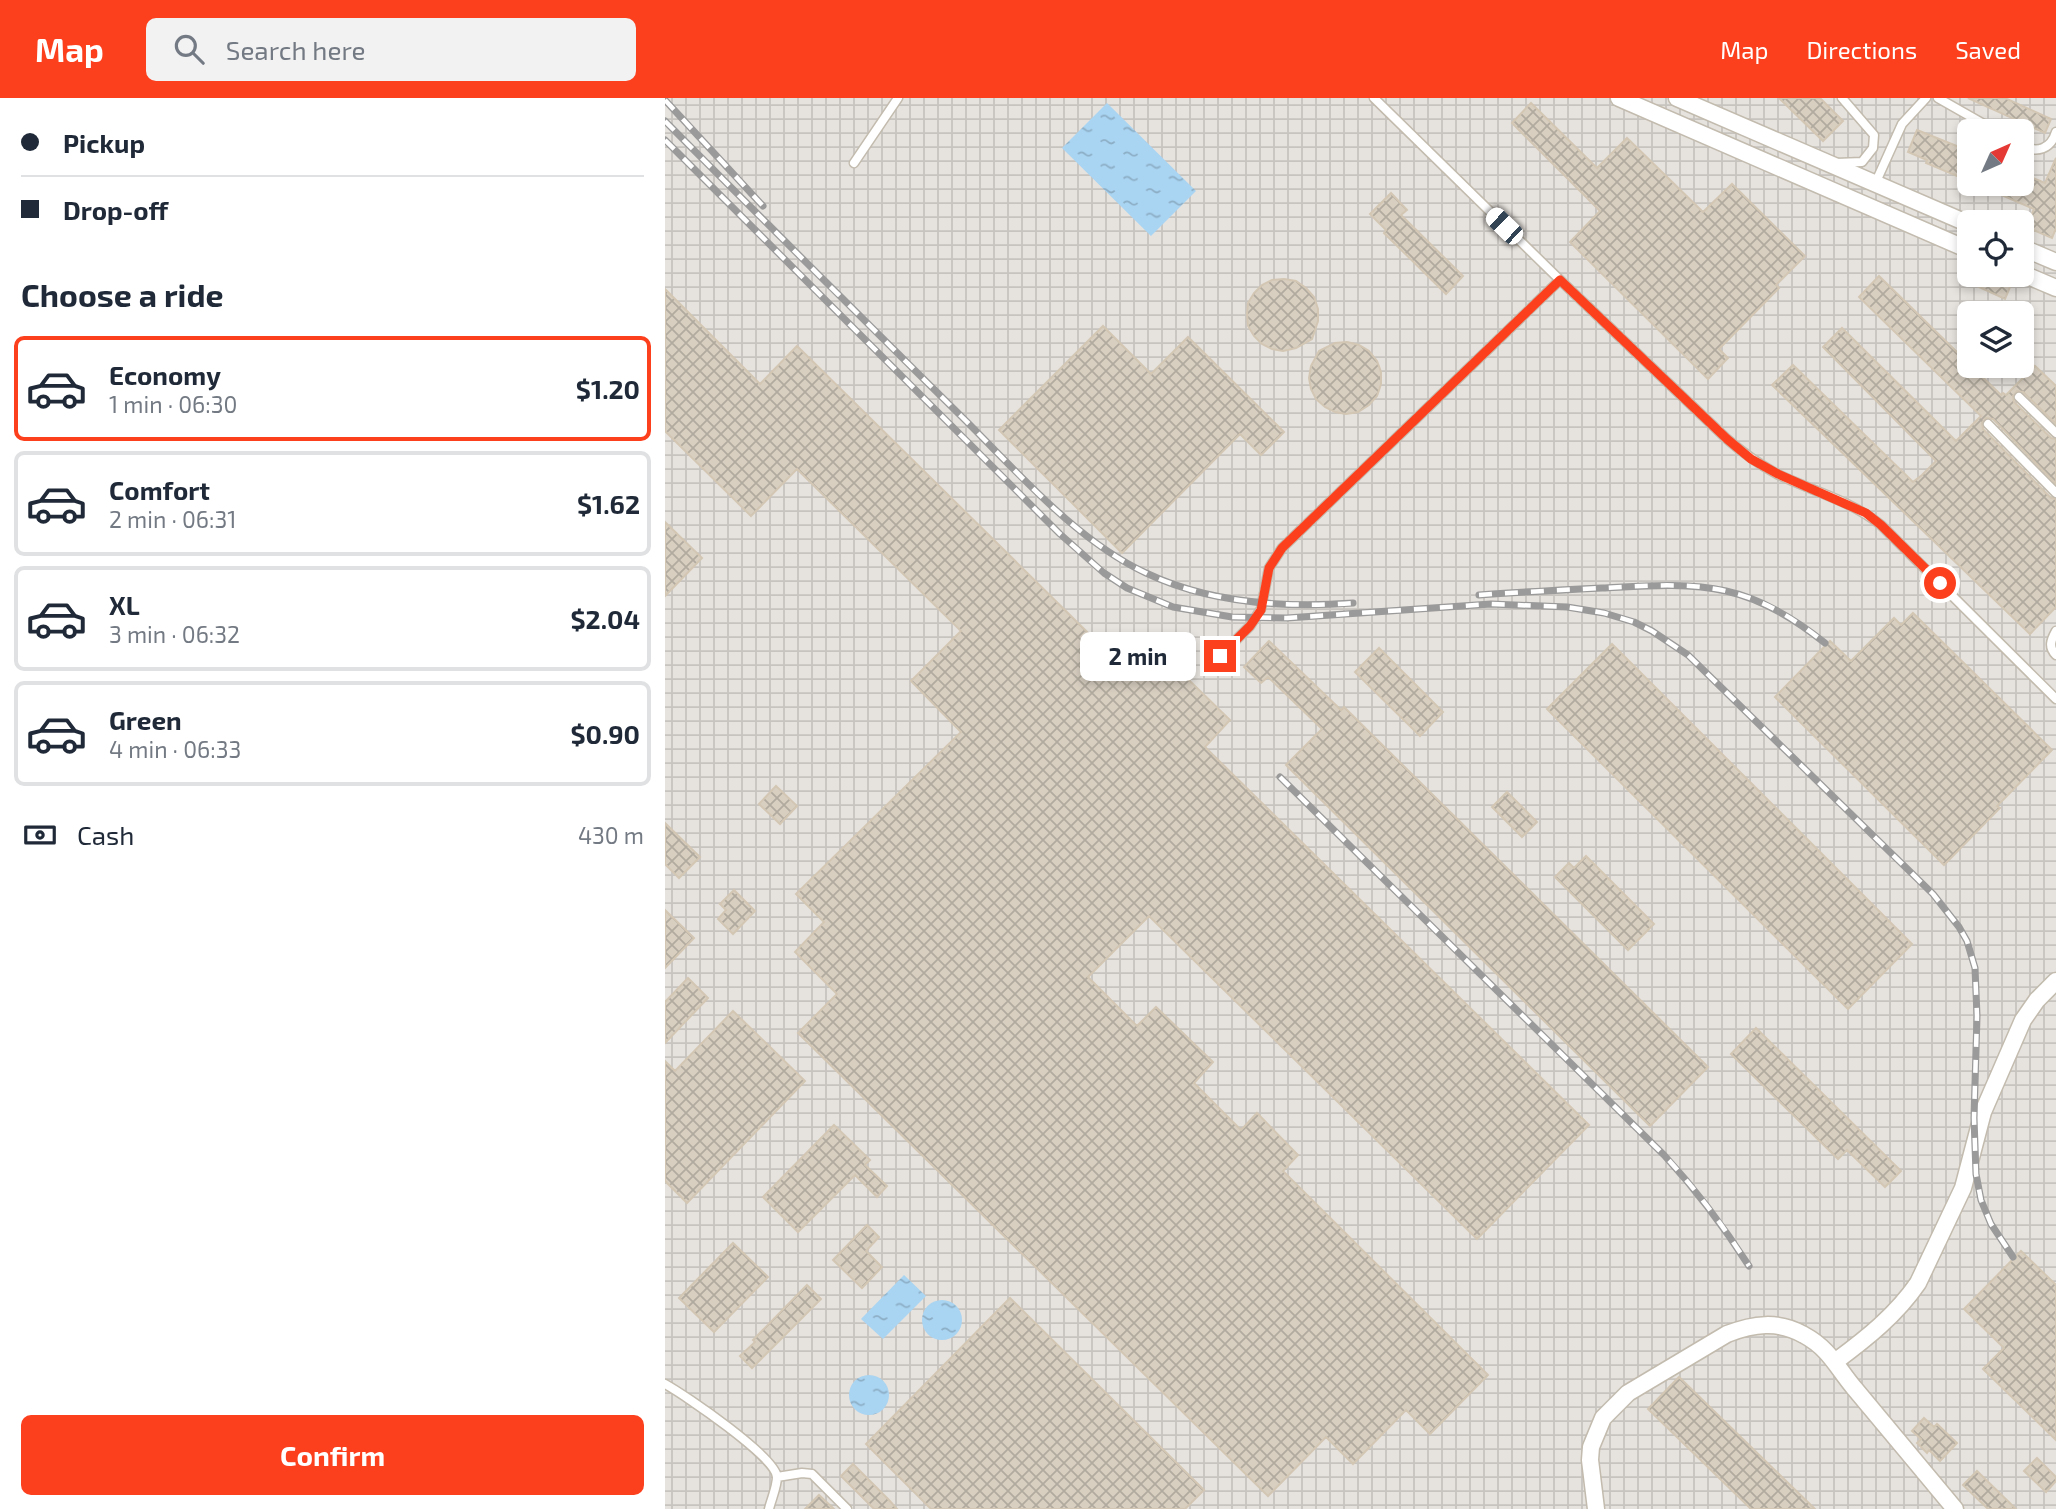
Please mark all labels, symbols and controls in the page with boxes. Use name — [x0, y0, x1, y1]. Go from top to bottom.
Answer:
search box — [146, 18, 636, 81]
text: Map — [35, 29, 104, 69]
icon: search — [170, 30, 208, 68]
text: Search here — [226, 34, 365, 65]
text: Map — [1720, 35, 1768, 64]
text: Directions — [1806, 35, 1917, 64]
text: Saved — [1955, 35, 2021, 64]
north arrow — [1957, 119, 2033, 196]
map controls — [1957, 119, 2034, 378]
text: Pickup — [63, 127, 145, 158]
text: Drop-off — [63, 194, 168, 225]
car — [1482, 204, 1527, 248]
button: locate — [1957, 210, 2034, 287]
text: Choose a ride — [21, 275, 224, 313]
button: layers — [1957, 301, 2034, 378]
icon: car — [25, 357, 88, 420]
text: Economy — [109, 359, 221, 390]
text: $1.20 — [576, 373, 640, 404]
text: 1 min · 06:30 — [109, 390, 237, 418]
icon: car — [25, 472, 88, 535]
text: Comfort — [109, 474, 210, 505]
text: $1.62 — [577, 488, 640, 519]
text: 2 min · 06:31 — [109, 505, 236, 533]
route start — [1924, 567, 1956, 599]
icon: car — [25, 587, 88, 650]
text: XL — [109, 589, 140, 620]
text: $2.04 — [571, 603, 640, 634]
text: 3 min · 06:32 — [109, 620, 240, 648]
callout: 2 min — [1080, 632, 1195, 680]
route end — [1204, 640, 1236, 672]
text: 2 min — [1109, 642, 1167, 670]
icon: car — [25, 702, 88, 765]
text: Green — [109, 704, 182, 735]
text: $0.90 — [570, 718, 640, 749]
text: 4 min · 06:33 — [109, 735, 241, 763]
icon: cash — [21, 816, 59, 854]
text: Cash — [77, 819, 134, 850]
text: 430 m — [578, 821, 644, 849]
button: Confirm — [21, 1415, 644, 1495]

